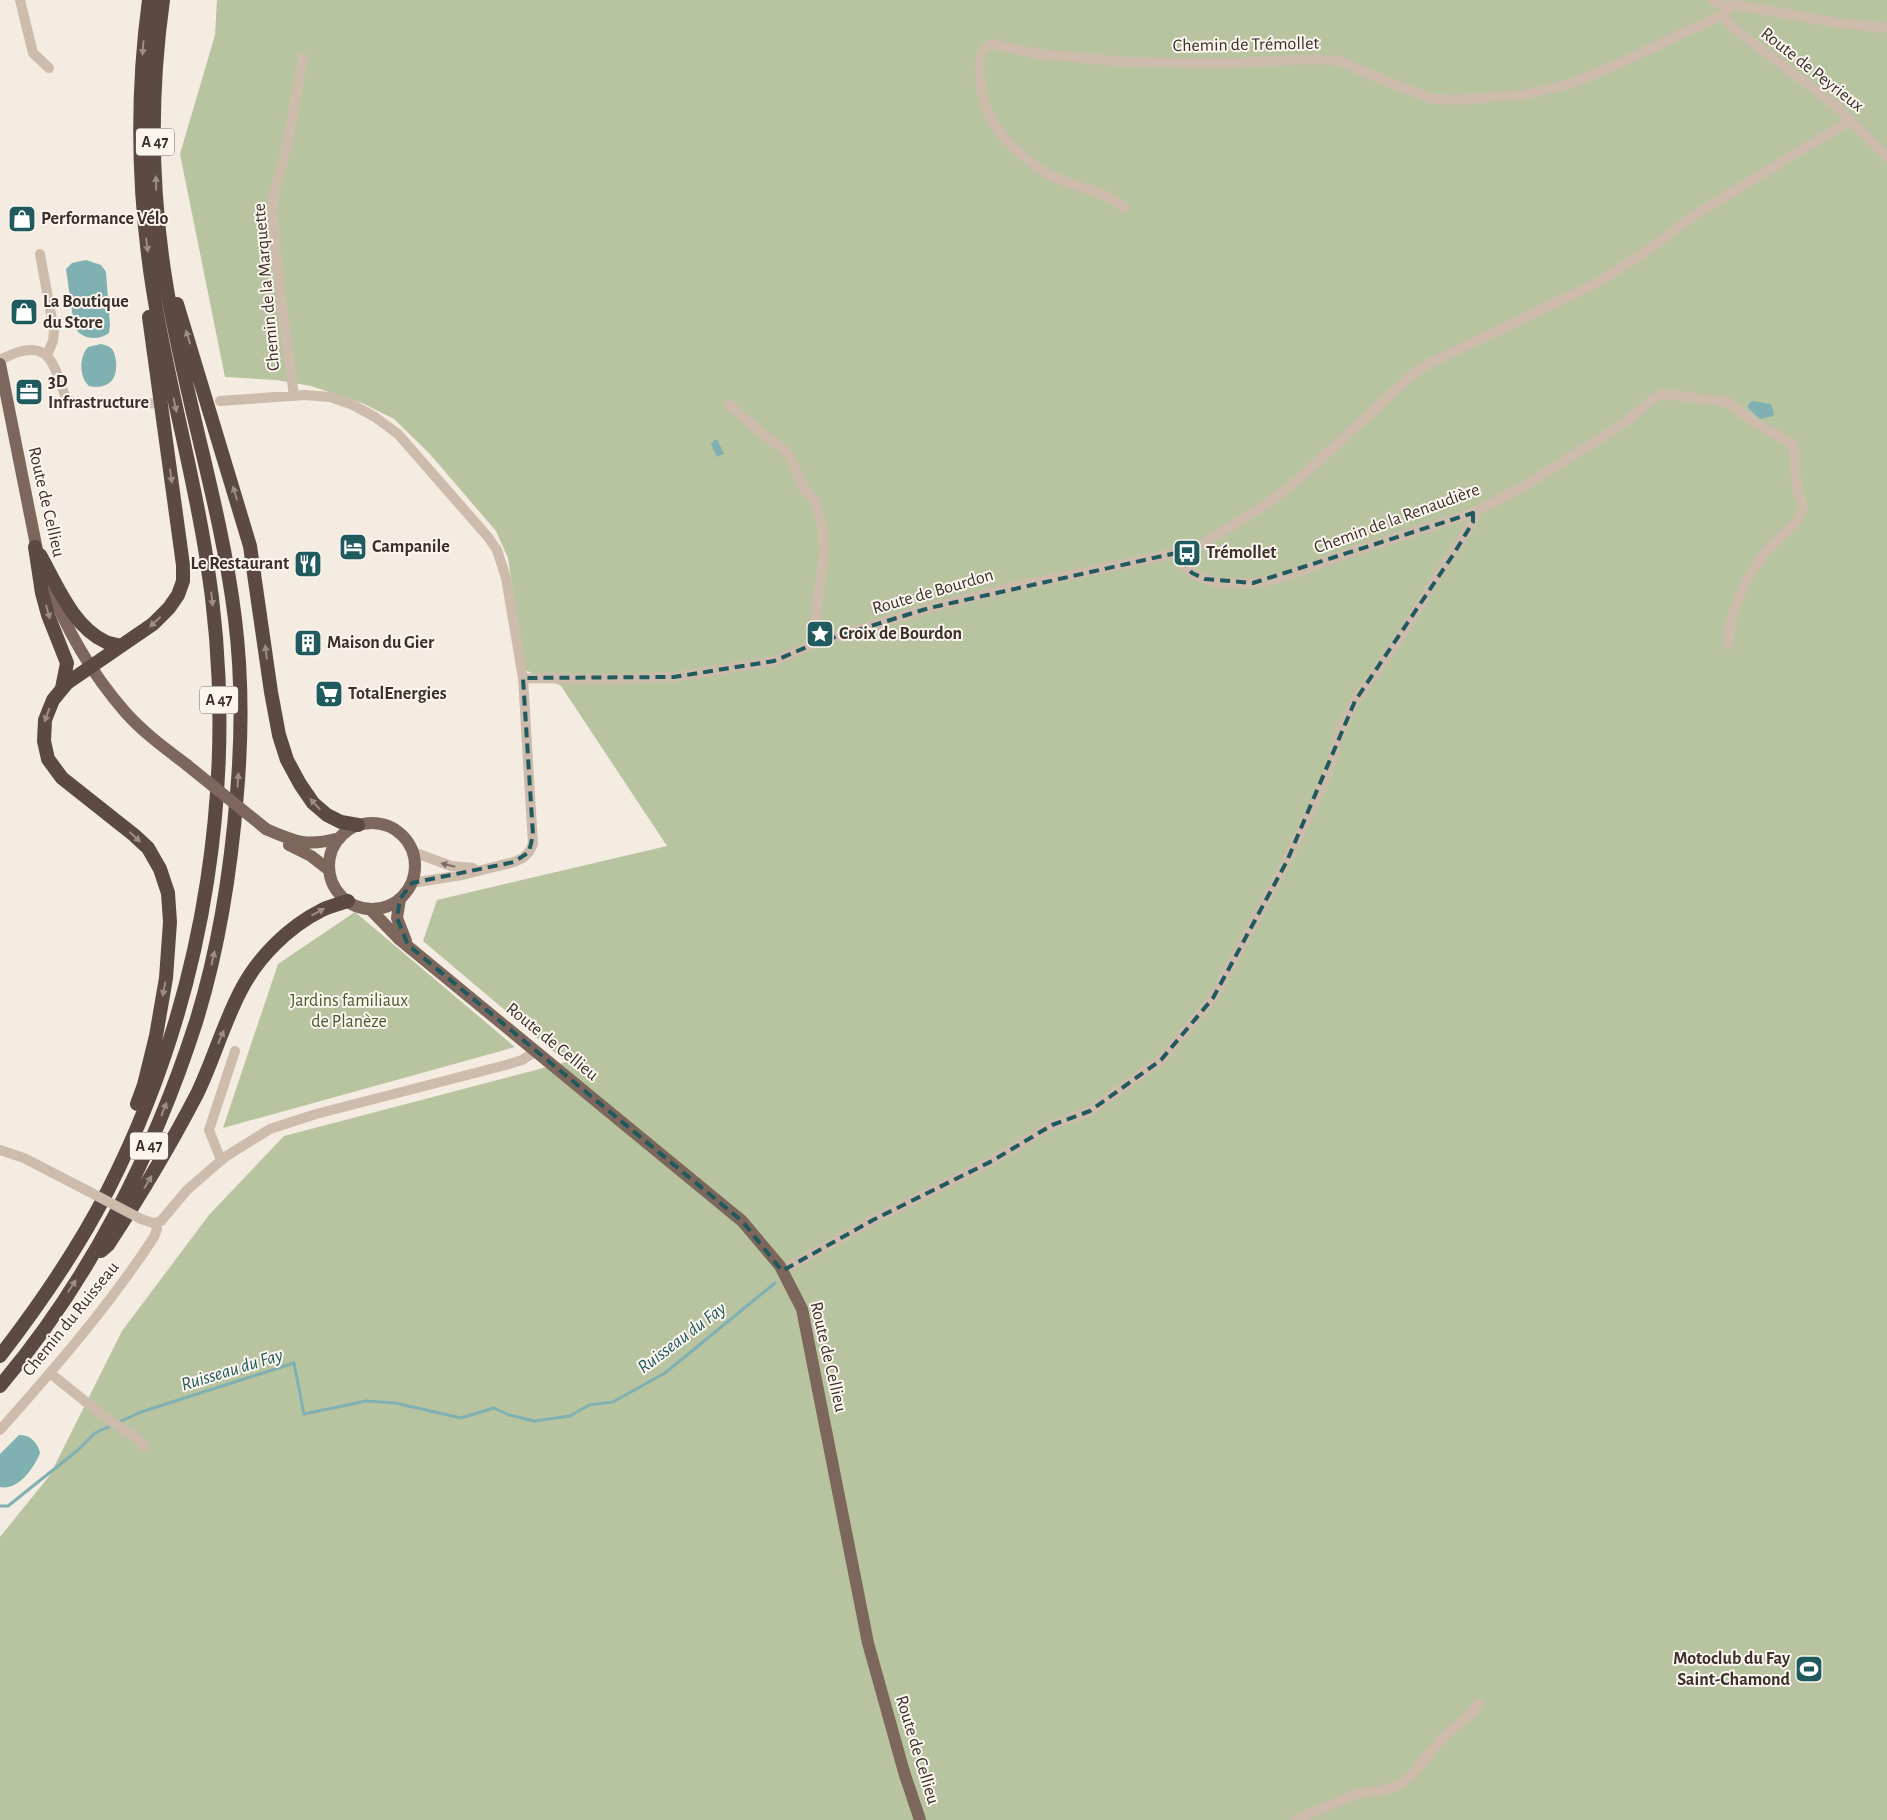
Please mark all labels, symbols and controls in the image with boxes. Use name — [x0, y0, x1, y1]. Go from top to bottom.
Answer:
street label: Route de Peyrieux — [1757, 24, 1867, 116]
street label: Chemin de Trémollet — [1173, 35, 1320, 55]
one-way arrow — [139, 41, 147, 57]
road number: A 47 — [136, 128, 174, 156]
one-way arrow — [152, 174, 160, 190]
street label: Chemin de la Marquette — [251, 202, 283, 372]
shop icon: Performance Vélo — [7, 204, 37, 234]
place label: Performance Vélo — [41, 210, 169, 228]
one-way arrow — [143, 238, 151, 254]
place label: La Boutique du Store — [43, 293, 129, 332]
shop icon: La Boutique du Store — [9, 297, 39, 327]
one-way arrow — [184, 330, 192, 345]
place label: 3D Infrastructure — [48, 373, 149, 412]
office icon: 3D Infrastructure — [14, 377, 44, 407]
one-way arrow — [172, 398, 180, 414]
street label: Route de Cellieu — [25, 445, 67, 559]
one-way arrow — [167, 469, 175, 485]
street label: Chemin de la Renaudière — [1312, 481, 1482, 557]
one-way arrow — [230, 486, 238, 501]
hotel icon: Campanile — [338, 532, 368, 562]
place label: Campanile — [372, 538, 450, 556]
bus stop icon: Trémollet — [1172, 538, 1202, 568]
place label: Trémollet — [1206, 544, 1276, 562]
restaurant icon: Le Restaurant — [293, 549, 323, 579]
place label: Le Restaurant — [190, 555, 289, 573]
street label: Route de Bourdon — [870, 566, 996, 618]
one-way arrow — [208, 592, 216, 608]
one-way arrow — [44, 605, 52, 620]
one-way arrow — [149, 616, 161, 628]
place icon: Croix de Bourdon — [805, 619, 835, 649]
place label: Croix de Bourdon — [839, 625, 962, 643]
building icon: Maison du Gier — [293, 628, 323, 658]
place label: Maison du Gier — [327, 634, 435, 652]
one-way arrow — [262, 644, 270, 660]
supermarket icon: TotalEnergies — [314, 679, 344, 709]
place label: TotalEnergies — [348, 685, 447, 703]
road number: A 47 — [200, 686, 238, 714]
one-way arrow — [43, 708, 51, 723]
one-way arrow — [234, 772, 242, 788]
one-way arrow — [309, 798, 321, 810]
one-way arrow — [129, 831, 141, 843]
one-way arrow — [440, 861, 455, 869]
one-way arrow — [312, 908, 325, 917]
one-way arrow — [209, 951, 217, 966]
one-way arrow — [160, 981, 168, 997]
park label: Jardins familiaux de Planèze — [290, 992, 408, 1031]
street label: Route de Cellieu — [503, 1000, 601, 1084]
one-way arrow — [217, 1030, 225, 1044]
one-way arrow — [160, 1101, 168, 1116]
road number: A 47 — [130, 1132, 168, 1160]
one-way arrow — [143, 1176, 152, 1189]
street label: Chemin du Ruisseau — [19, 1258, 123, 1380]
one-way arrow — [67, 1280, 77, 1293]
water label: Ruisseau du Fay — [634, 1299, 730, 1377]
street label: Route de Cellieu — [807, 1300, 849, 1414]
water label: Ruisseau du Fay — [179, 1345, 285, 1394]
place label: Motoclub du Fay Saint-Chamond — [1673, 1650, 1791, 1689]
sports icon: Motoclub du Fay Saint-Chamond — [1794, 1654, 1824, 1684]
street label: Route de Cellieu — [892, 1693, 942, 1807]

